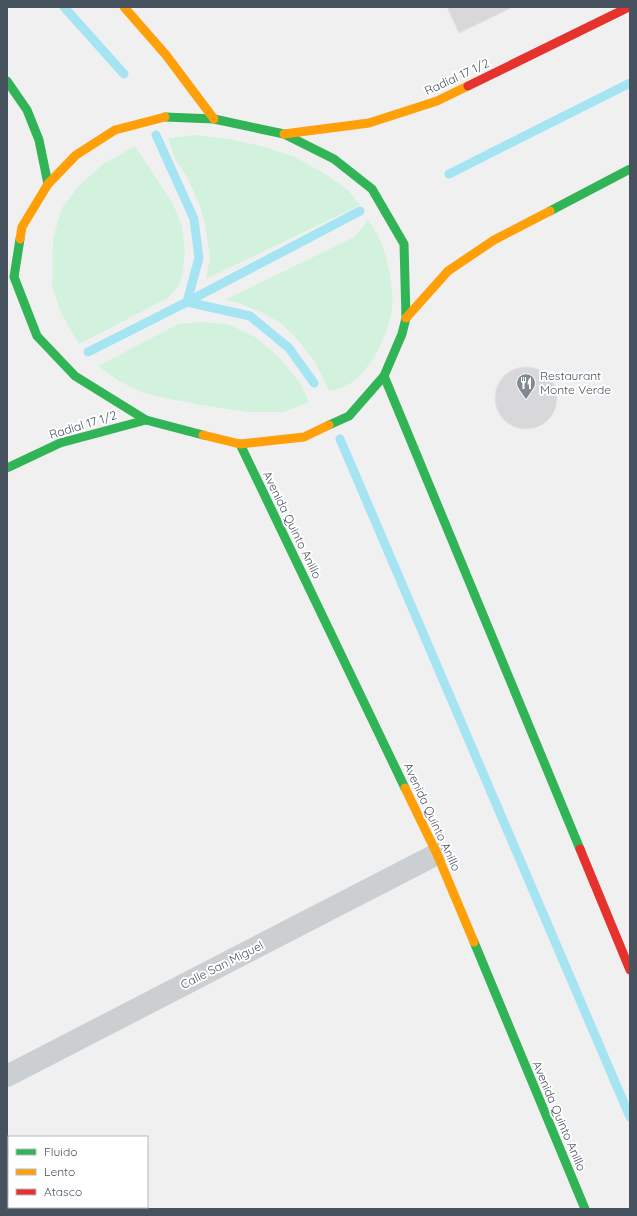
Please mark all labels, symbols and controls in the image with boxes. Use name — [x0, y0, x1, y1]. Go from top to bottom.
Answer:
street label: Radial 17 1/2 — [422, 55, 492, 98]
place label: Restaurant Monte Verde — [540, 368, 611, 397]
restaurant icon: Restaurant Monte Verde — [515, 372, 537, 400]
street label: Radial 17 1/2 — [47, 407, 119, 442]
street label: Avenida Quinto Anillo — [260, 469, 325, 581]
street label: Avenida Quinto Anillo — [401, 760, 464, 873]
street label: Calle San Miguel — [178, 937, 266, 992]
street label: Avenida Quinto Anillo — [530, 1059, 589, 1173]
legend — [8, 1136, 148, 1208]
text: Fluido — [44, 1144, 77, 1159]
text: Lento — [44, 1164, 75, 1179]
text: Atasco — [44, 1184, 82, 1199]

